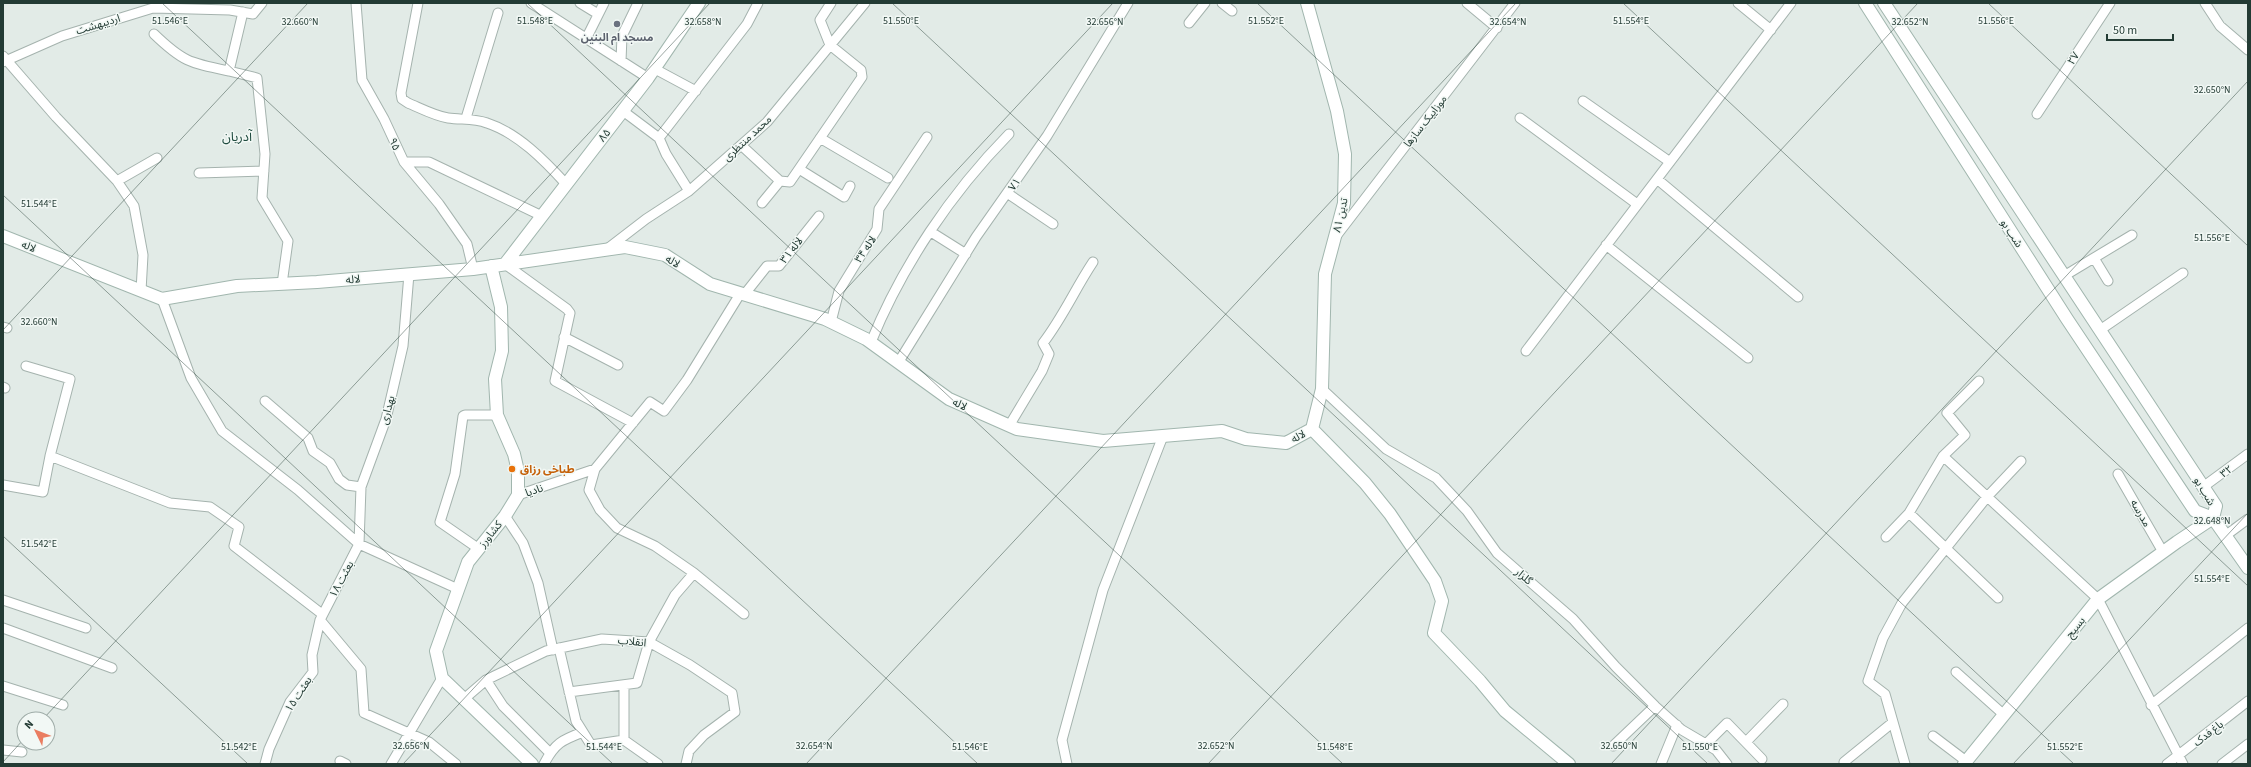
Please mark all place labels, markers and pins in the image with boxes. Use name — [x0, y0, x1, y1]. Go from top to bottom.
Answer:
marker: مسجد ام البنین — [612, 19, 622, 29]
place label: مسجد ام البنین — [581, 30, 653, 46]
place label: طباخی رزاق — [520, 462, 575, 477]
marker: طباخی رزاق — [507, 464, 517, 474]

